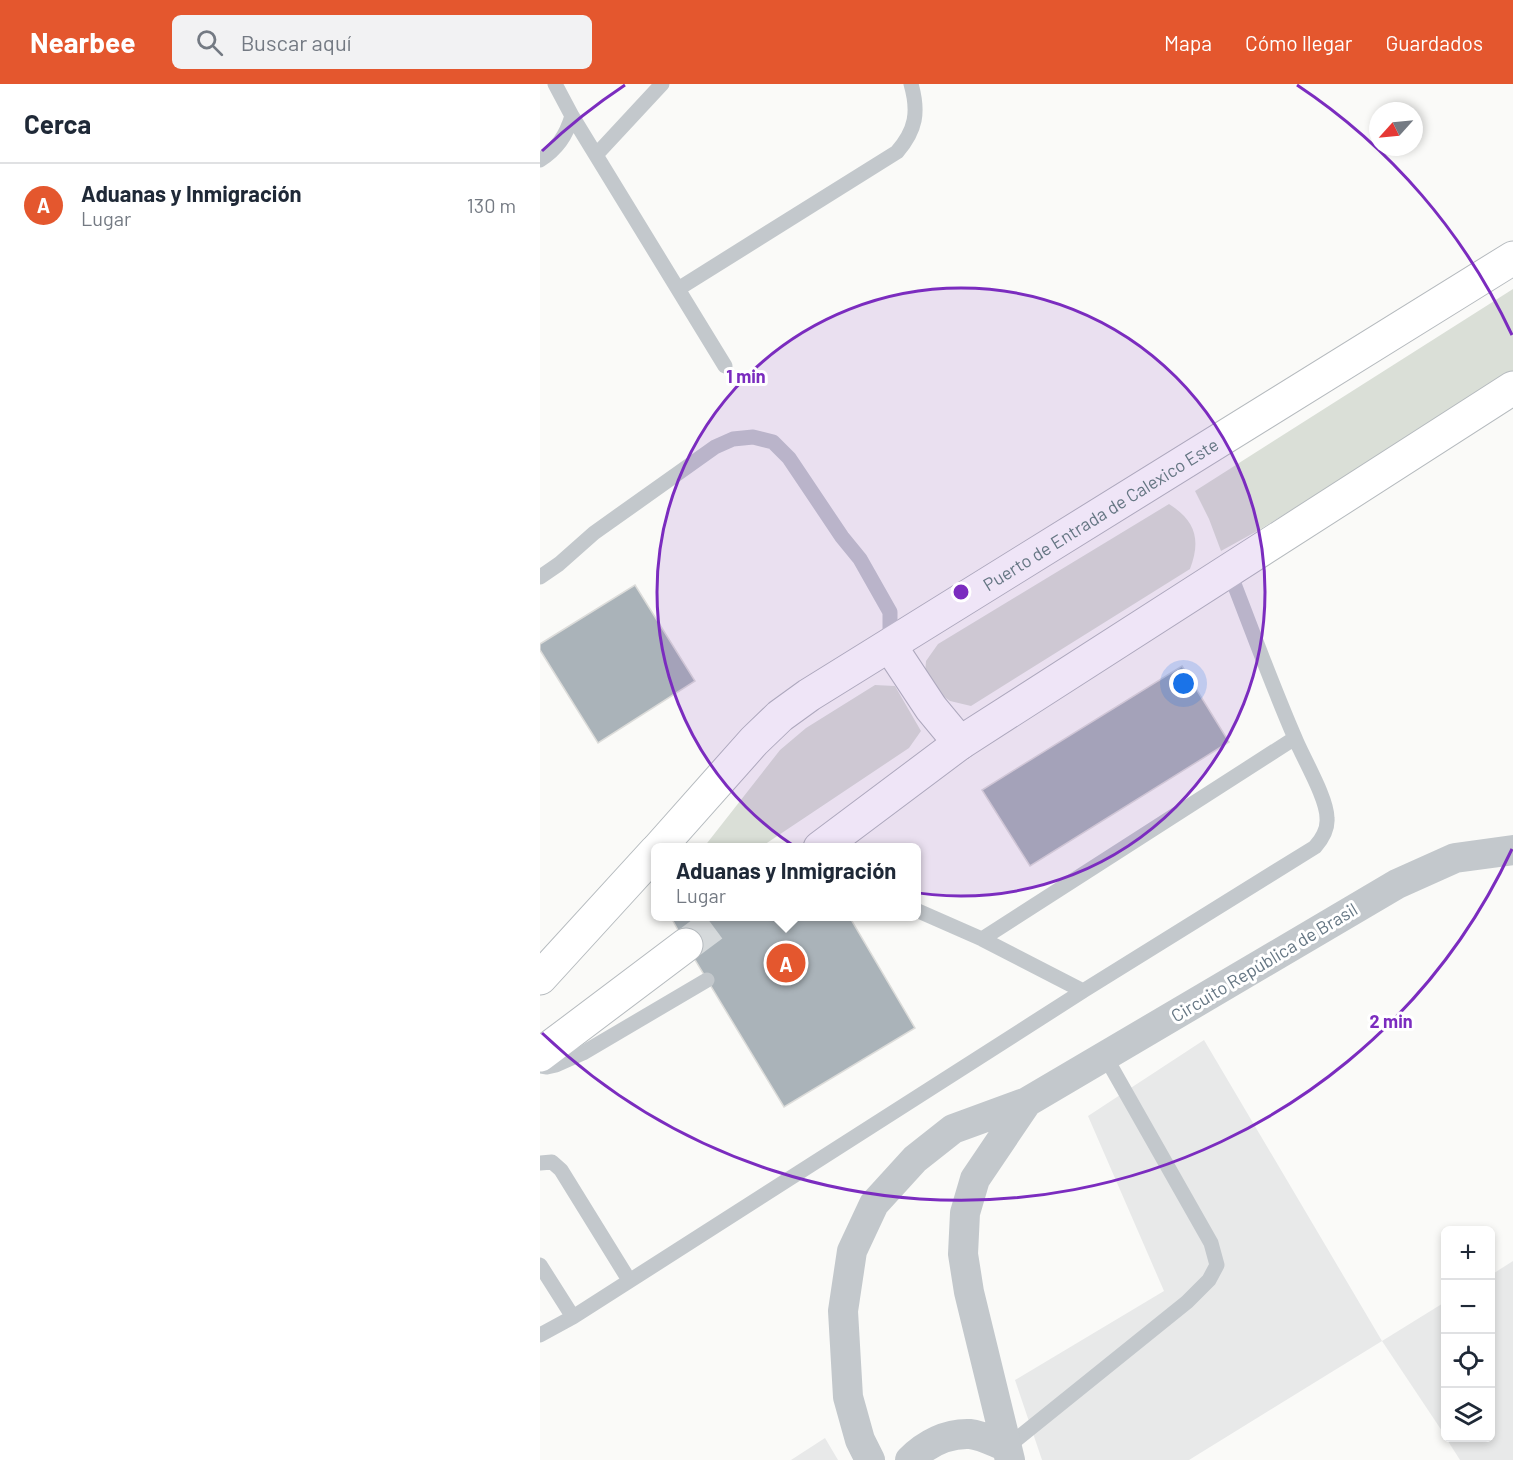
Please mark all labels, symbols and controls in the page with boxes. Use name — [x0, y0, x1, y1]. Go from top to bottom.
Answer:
search box — [172, 15, 592, 69]
text: Nearbee — [30, 25, 136, 59]
icon: search — [193, 26, 226, 59]
text: Buscar aquí — [241, 29, 351, 55]
text: Mapa — [1164, 30, 1212, 55]
text: Cómo llegar — [1245, 30, 1352, 55]
text: Guardados — [1385, 30, 1483, 55]
north arrow — [1369, 102, 1423, 156]
text: Cerca — [24, 108, 91, 139]
text: Aduanas y Inmigración — [81, 180, 302, 206]
text: A — [37, 193, 50, 217]
text: 130 m — [467, 193, 516, 217]
text: Lugar — [81, 206, 131, 230]
text: 1 min — [726, 365, 766, 387]
street label: Puerto de Entrada de Calexico Este — [979, 433, 1222, 595]
centre of rings — [951, 582, 971, 602]
your location — [1169, 669, 1198, 698]
popup — [651, 843, 921, 921]
text: Aduanas y Inmigración — [676, 857, 896, 883]
text: Lugar — [676, 883, 726, 907]
street label: Circuito República de Brasil — [1167, 898, 1361, 1026]
pin: A — [766, 940, 806, 986]
text: 2 min — [1369, 1010, 1413, 1032]
map controls — [1441, 1226, 1495, 1442]
button: + — [1441, 1226, 1495, 1280]
button: − — [1441, 1280, 1495, 1334]
button: locate — [1441, 1334, 1495, 1388]
button: layers — [1441, 1388, 1495, 1442]

